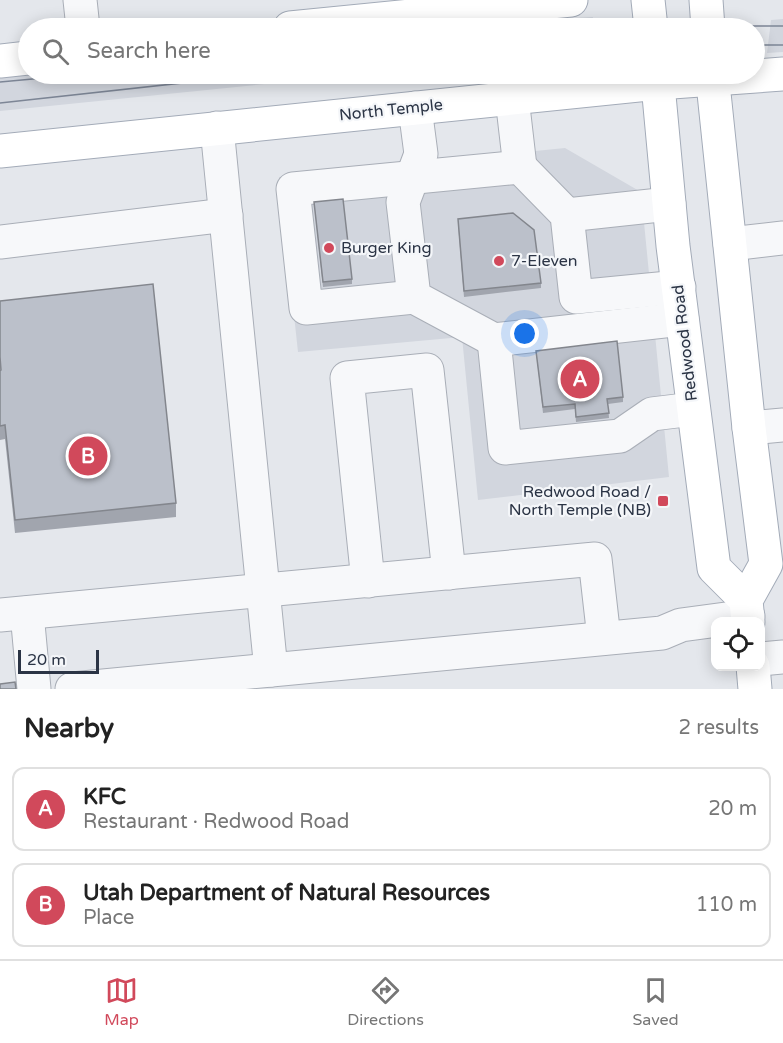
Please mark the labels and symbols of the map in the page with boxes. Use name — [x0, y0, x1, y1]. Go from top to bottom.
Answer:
street label: North Temple — [338, 95, 444, 125]
place label: Burger King — [341, 238, 432, 258]
marker: Burger King — [322, 241, 336, 255]
place label: 7-Eleven — [511, 251, 578, 271]
marker: 7-Eleven — [492, 254, 506, 268]
street label: Redwood Road — [668, 284, 702, 402]
your location — [510, 319, 539, 348]
pin: A — [560, 356, 600, 401]
pin: B — [68, 434, 107, 478]
place label: Redwood Road / North Temple (NB) — [509, 482, 651, 520]
marker: Redwood Road / North Temple (NB) — [656, 494, 670, 508]
scale bar — [18, 647, 99, 674]

